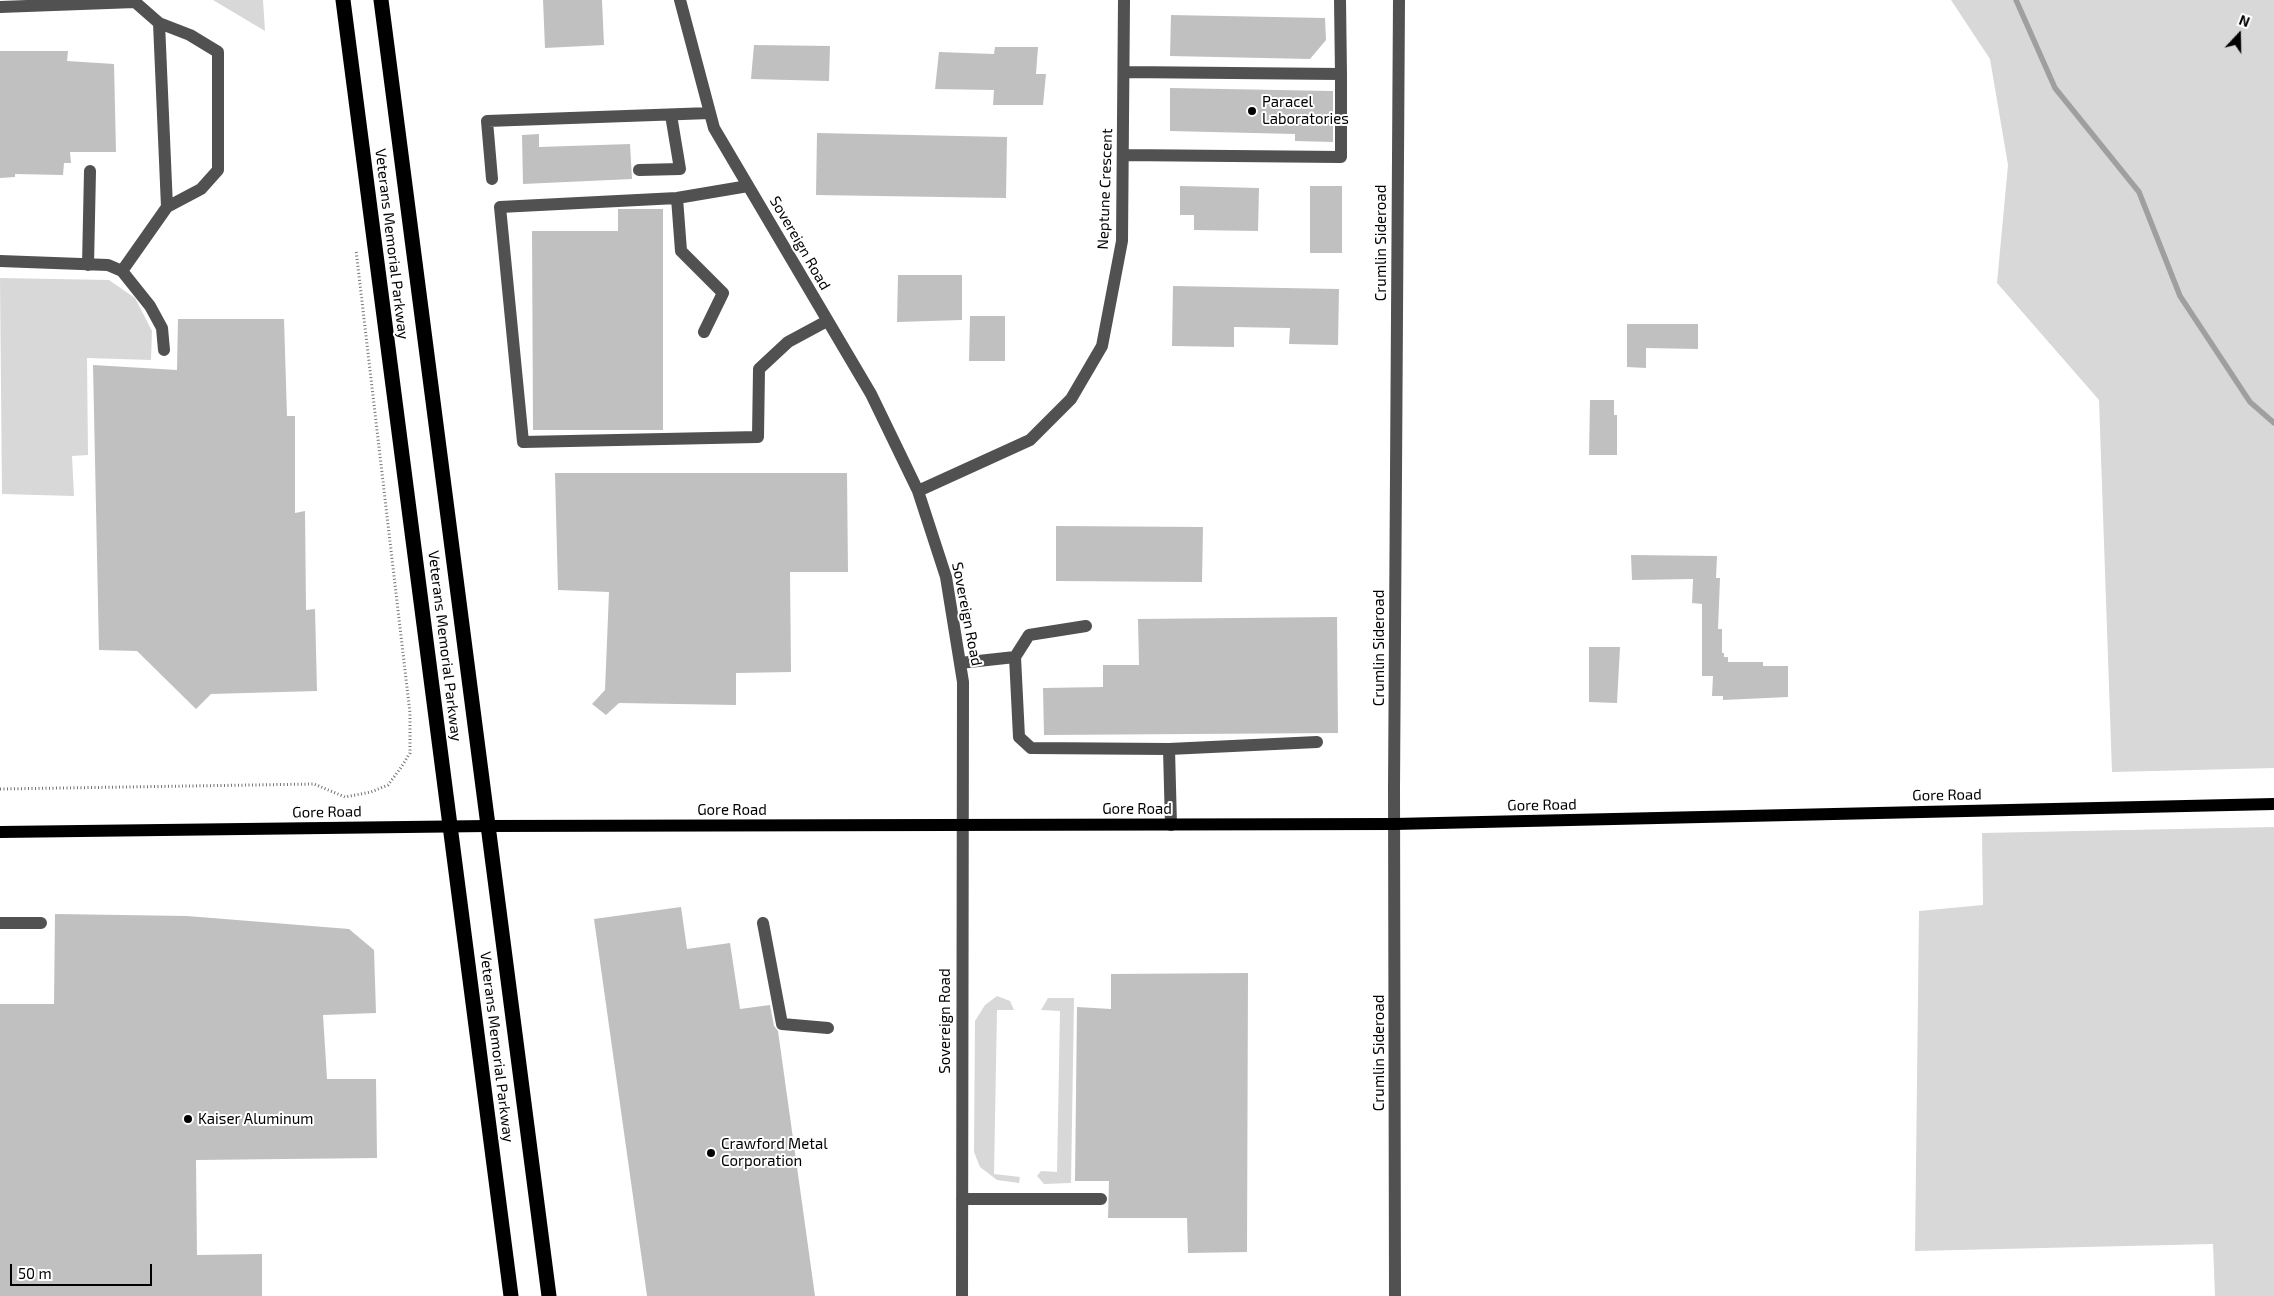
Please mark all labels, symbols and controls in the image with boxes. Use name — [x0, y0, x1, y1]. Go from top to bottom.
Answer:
north arrow — [2214, 10, 2264, 60]
text: N — [2237, 11, 2252, 30]
place label: Paracel Laboratories — [1262, 93, 1349, 128]
marker: Paracel Laboratories — [1246, 105, 1258, 117]
street label: Neptune Crescent — [1094, 128, 1116, 250]
street label: Veterans Memorial Parkway — [371, 148, 413, 340]
street label: Crumlin Sideroad — [1372, 185, 1390, 301]
street label: Sovereign Road — [766, 193, 834, 293]
street label: Veterans Memorial Parkway — [424, 550, 466, 742]
street label: Sovereign Road — [948, 561, 986, 667]
street label: Crumlin Sideroad — [1370, 590, 1388, 706]
street label: Gore Road — [1912, 785, 1982, 805]
street label: Gore Road — [1507, 795, 1577, 815]
street label: Gore Road — [1102, 800, 1172, 818]
street label: Gore Road — [697, 801, 767, 819]
street label: Gore Road — [292, 802, 362, 822]
street label: Veterans Memorial Parkway — [476, 951, 518, 1143]
street label: Sovereign Road — [936, 968, 954, 1074]
street label: Crumlin Sideroad — [1370, 995, 1388, 1111]
place label: Kaiser Aluminum — [198, 1110, 313, 1128]
marker: Kaiser Aluminum — [182, 1113, 194, 1125]
place label: Crawford Metal Corporation — [721, 1135, 828, 1170]
marker: Crawford Metal Corporation — [705, 1147, 717, 1159]
scale bar — [12, 1254, 155, 1286]
text: 50 m — [18, 1264, 52, 1282]

